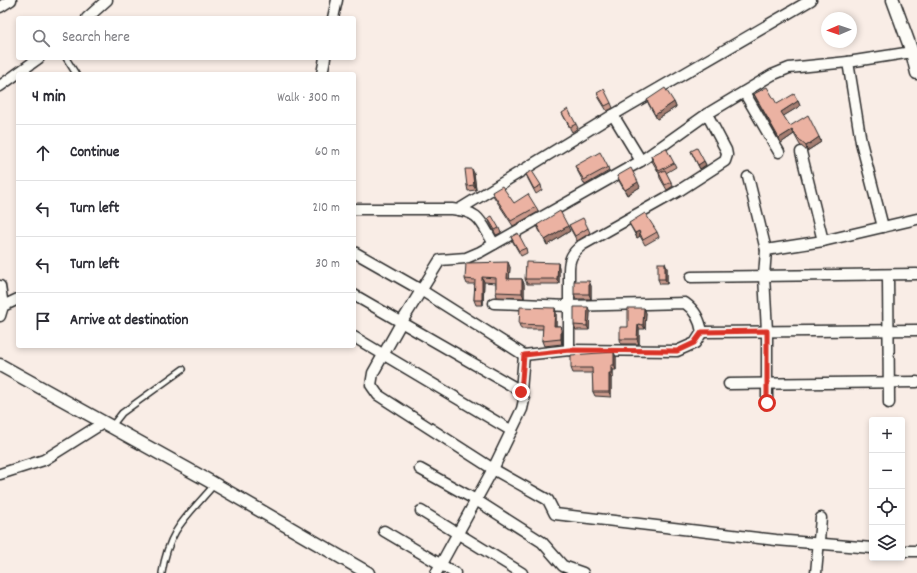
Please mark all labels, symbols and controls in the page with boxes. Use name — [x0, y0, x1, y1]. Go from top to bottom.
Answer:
north arrow — [821, 12, 857, 48]
search box — [16, 16, 356, 60]
icon: search — [30, 27, 52, 49]
text: Search here — [62, 27, 130, 49]
text: 4 min — [32, 86, 66, 110]
text: Walk · 300 m — [277, 89, 340, 108]
icon: ahead — [32, 142, 54, 164]
text: Continue — [70, 142, 119, 164]
text: 60 m — [315, 143, 340, 162]
icon: left — [32, 198, 54, 220]
text: Turn left — [70, 198, 119, 220]
text: 210 m — [312, 199, 340, 218]
icon: left — [32, 254, 54, 276]
text: Turn left — [70, 254, 119, 276]
text: 30 m — [315, 255, 340, 274]
icon: arrive — [32, 310, 54, 332]
text: Arrive at destination — [70, 310, 188, 332]
route end — [512, 383, 530, 401]
route start — [758, 394, 776, 412]
map controls — [869, 417, 905, 561]
button: + — [869, 417, 905, 453]
button: − — [869, 453, 905, 489]
button: locate — [869, 489, 905, 525]
button: layers — [869, 525, 905, 561]

